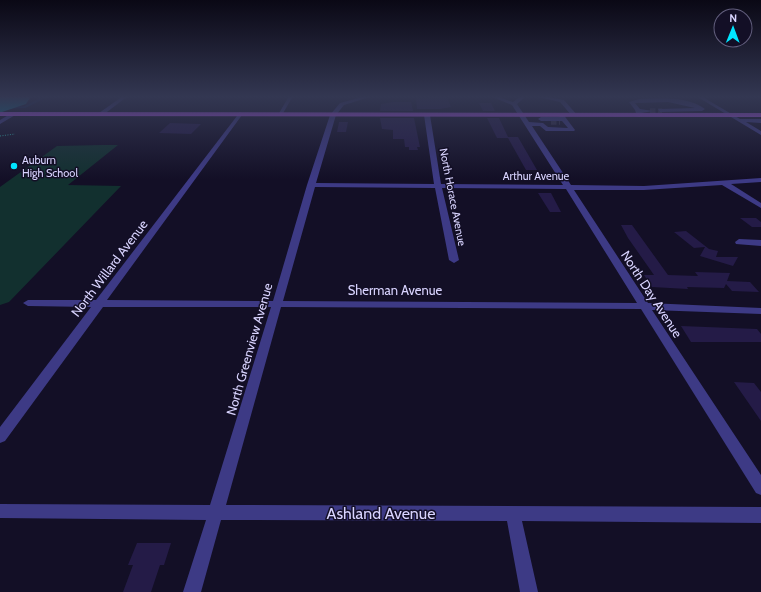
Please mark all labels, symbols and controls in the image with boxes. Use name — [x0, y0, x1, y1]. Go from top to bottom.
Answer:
north arrow — [713, 8, 753, 48]
text: N — [729, 11, 737, 25]
street label: North Horace Avenue — [437, 147, 469, 248]
place label: Auburn High School — [22, 153, 78, 180]
marker: Auburn High School — [9, 161, 19, 171]
street label: Arthur Avenue — [503, 169, 570, 183]
street label: North Willard Avenue — [67, 216, 151, 320]
street label: North Day Avenue — [618, 247, 686, 341]
street label: North Greenview Avenue — [222, 281, 276, 417]
street label: Sherman Avenue — [348, 282, 443, 298]
street label: Ashland Avenue — [327, 504, 435, 523]

